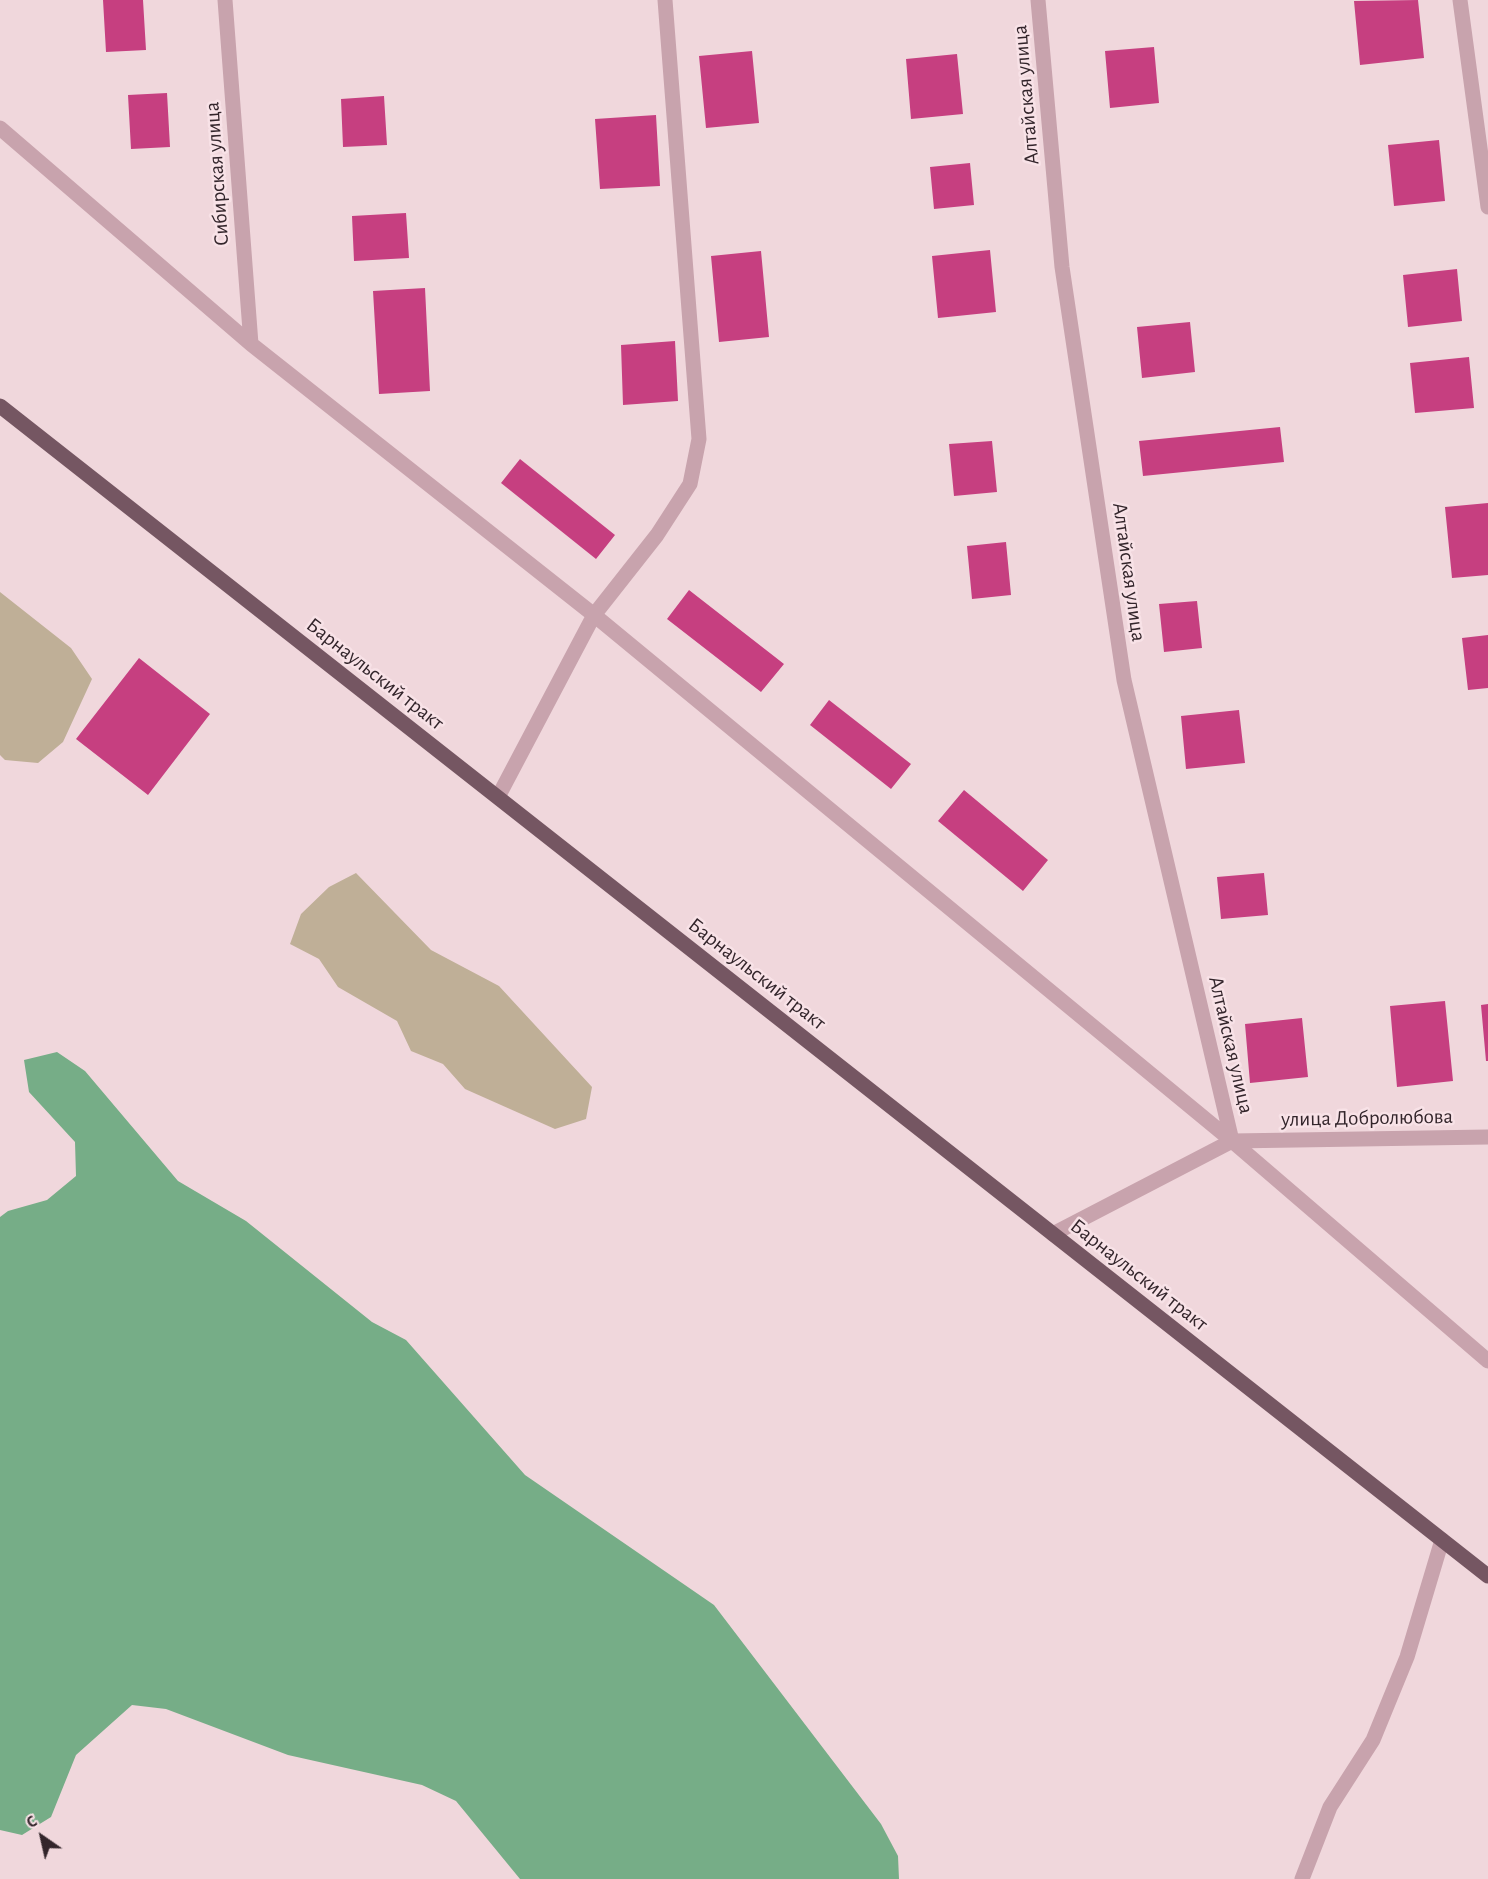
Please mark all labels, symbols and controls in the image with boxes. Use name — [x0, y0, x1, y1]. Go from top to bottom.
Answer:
street label: Алтайская улица — [1007, 24, 1045, 166]
street label: Сибирская улица — [199, 101, 235, 247]
street label: Алтайская улица — [1107, 501, 1151, 643]
street label: Барнаульский тракт — [301, 612, 449, 736]
street label: Барнаульский тракт — [683, 912, 831, 1036]
street label: Алтайская улица — [1203, 974, 1259, 1116]
street label: улица Добролюбова — [1281, 1104, 1453, 1132]
street label: Барнаульский тракт — [1065, 1213, 1213, 1337]
north arrow — [12, 1807, 72, 1867]
text: С — [24, 1813, 40, 1831]

